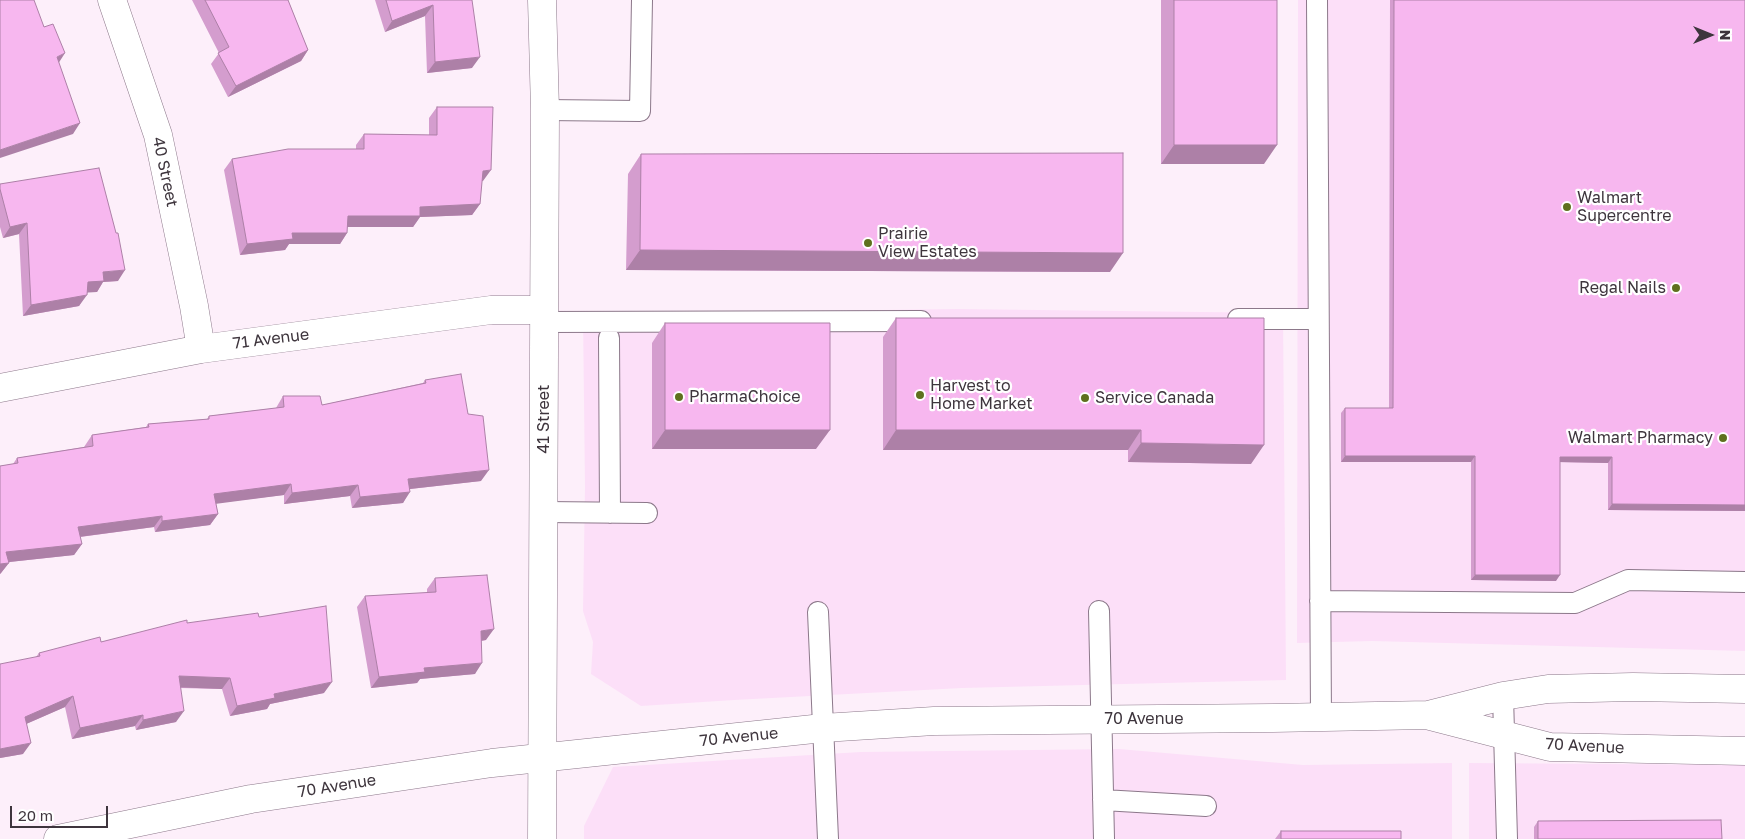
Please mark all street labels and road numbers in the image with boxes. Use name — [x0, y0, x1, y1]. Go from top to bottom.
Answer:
street label: 40 Street — [148, 135, 182, 209]
street label: 71 Avenue — [232, 325, 310, 353]
street label: 41 Street — [534, 385, 554, 453]
street label: 70 Avenue — [1105, 709, 1183, 729]
street label: 70 Avenue — [699, 723, 779, 751]
street label: 70 Avenue — [1545, 734, 1625, 758]
street label: 70 Avenue — [297, 770, 377, 802]

